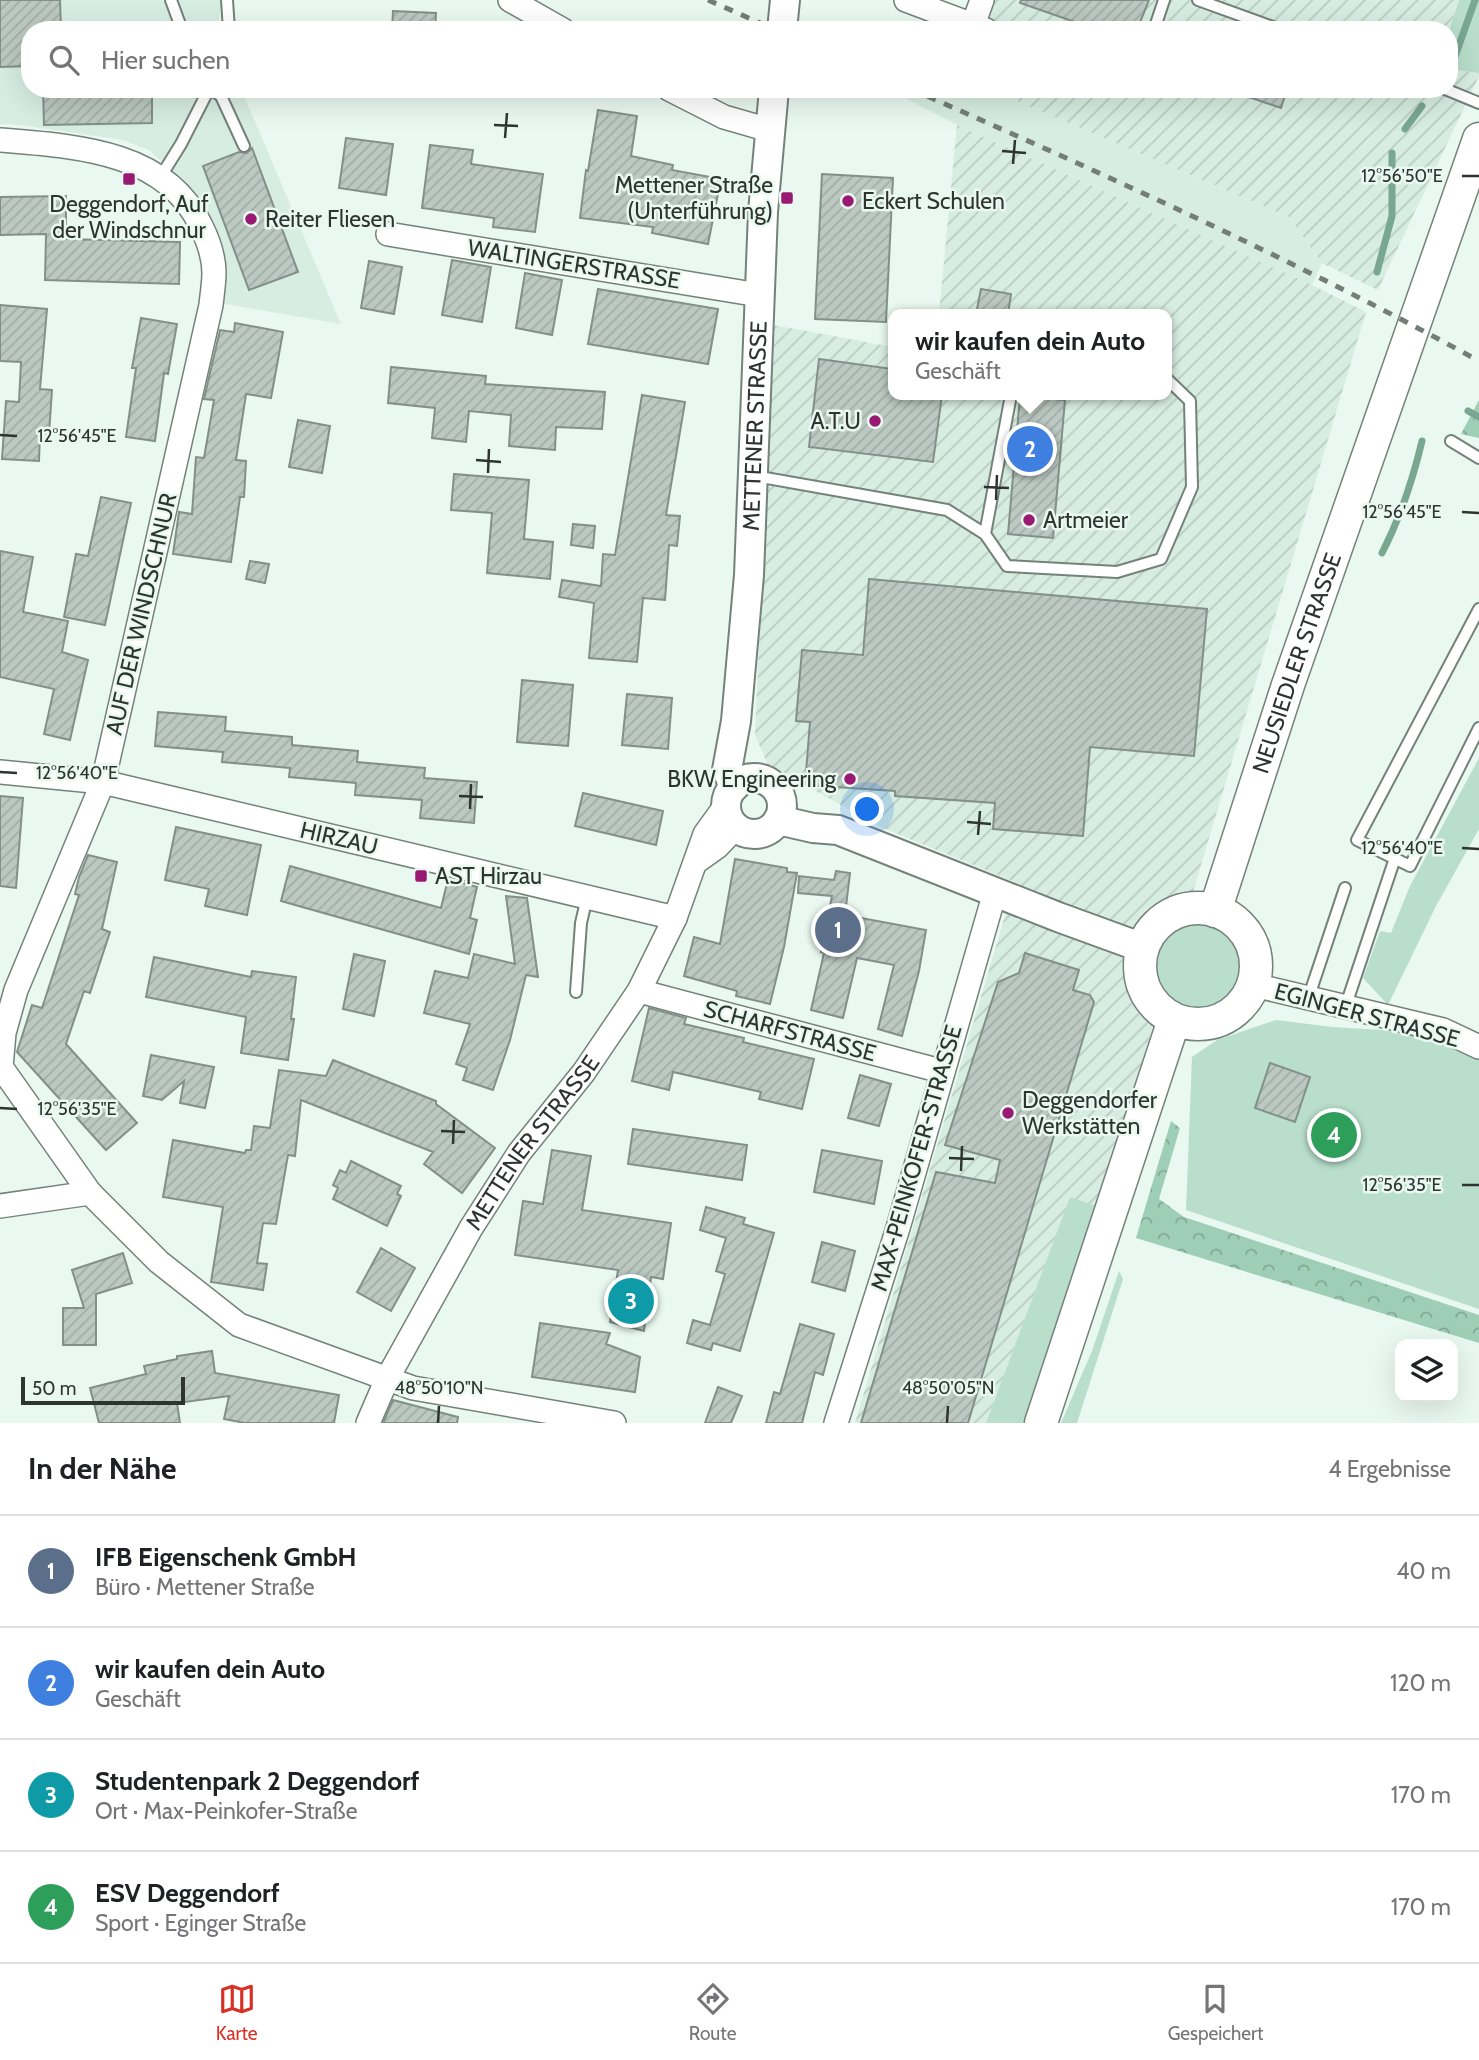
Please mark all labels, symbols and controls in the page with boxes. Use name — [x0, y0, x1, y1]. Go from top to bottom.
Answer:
search box — [21, 21, 1458, 98]
icon: search — [45, 41, 83, 79]
text: Hier suchen — [101, 44, 230, 76]
text: 12°56'50"E — [1361, 165, 1443, 187]
marker: Deggendorf, Auf der Windschnur — [121, 171, 137, 187]
place label: Mettener Straße (Unterführung) — [615, 171, 773, 225]
place label: Eckert Schulen — [862, 187, 1005, 215]
place label: Deggendorf, Auf der Windschnur — [49, 190, 209, 244]
marker: Mettener Straße (Unterführung) — [779, 190, 795, 206]
marker: Eckert Schulen — [840, 193, 856, 209]
place label: Reiter Fliesen — [265, 205, 395, 233]
marker: Reiter Fliesen — [243, 211, 259, 227]
street label: WALTINGERSTRASSE — [466, 233, 682, 295]
popup — [888, 309, 1172, 400]
street label: METTENER STRASSE — [737, 320, 773, 531]
text: wir kaufen dein Auto — [915, 325, 1145, 357]
text: Geschäft — [915, 357, 1001, 385]
place label: A.T.U — [811, 407, 861, 435]
marker: A.T.U — [867, 413, 883, 429]
pin: 2 — [1007, 423, 1053, 475]
text: 12°56'45"E — [37, 425, 117, 447]
street label: AUF DER WINDSCHNUR — [100, 490, 182, 738]
text: 12°56'45"E — [1362, 501, 1442, 523]
place label: Artmeier — [1043, 506, 1129, 534]
marker: Artmeier — [1021, 512, 1037, 528]
street label: NEUSIEDLER STRASSE — [1246, 549, 1347, 777]
text: 12°56'40"E — [36, 762, 118, 784]
place label: BKW Engineering — [667, 765, 837, 793]
marker: BKW Engineering — [842, 771, 858, 787]
your location — [850, 792, 884, 826]
street label: HIRZAU — [297, 815, 381, 861]
text: 12°56'40"E — [1361, 837, 1443, 859]
place label: AST Hirzau — [435, 862, 542, 890]
marker: AST Hirzau — [413, 868, 429, 884]
pin: 1 — [815, 904, 861, 956]
street label: EGINGER STRASSE — [1271, 977, 1463, 1053]
street label: SCHARFSTRASSE — [701, 995, 879, 1067]
street label: MAX-PEINKOFER-STRASSE — [865, 1022, 967, 1294]
street label: METTENER STRASSE — [459, 1050, 605, 1235]
place label: Deggendorfer Werkstätten — [1022, 1086, 1158, 1140]
text: 12°56'35"E — [38, 1098, 116, 1120]
marker: Deggendorfer Werkstätten — [1000, 1105, 1016, 1121]
pin: 4 — [1311, 1109, 1357, 1161]
text: 12°56'35"E — [1363, 1174, 1441, 1196]
pin: 3 — [608, 1275, 654, 1327]
map controls — [1395, 1339, 1458, 1402]
button: layers — [1395, 1339, 1458, 1402]
scale bar — [21, 1374, 186, 1406]
text: 50 m — [32, 1377, 76, 1400]
text: 48°50'10"N — [395, 1377, 483, 1399]
text: 48°50'05"N — [902, 1377, 994, 1399]
text: In der Nähe — [28, 1450, 177, 1487]
text: 4 Ergebnisse — [1328, 1455, 1451, 1483]
text: IFB Eigenschenk GmbH — [95, 1541, 356, 1573]
text: 1 — [47, 1557, 55, 1585]
text: 40 m — [1396, 1557, 1451, 1585]
text: Büro · Mettener Straße — [95, 1573, 314, 1601]
text: wir kaufen dein Auto — [95, 1653, 325, 1685]
text: 2 — [45, 1669, 57, 1697]
text: 120 m — [1390, 1669, 1451, 1697]
text: Geschäft — [95, 1685, 181, 1713]
text: Studentenpark 2 Deggendorf — [95, 1765, 419, 1797]
text: 3 — [45, 1781, 57, 1809]
text: 170 m — [1391, 1781, 1451, 1809]
text: Ort · Max-Peinkofer-Straße — [95, 1797, 357, 1825]
text: ESV Deggendorf — [95, 1877, 280, 1909]
text: 4 — [44, 1893, 58, 1921]
text: 170 m — [1391, 1893, 1451, 1921]
text: Sport · Eginger Straße — [95, 1909, 306, 1937]
tab: Karte — [216, 1980, 258, 2045]
tab: Route — [689, 1980, 736, 2045]
tab: Gespeichert — [1168, 1980, 1263, 2045]

